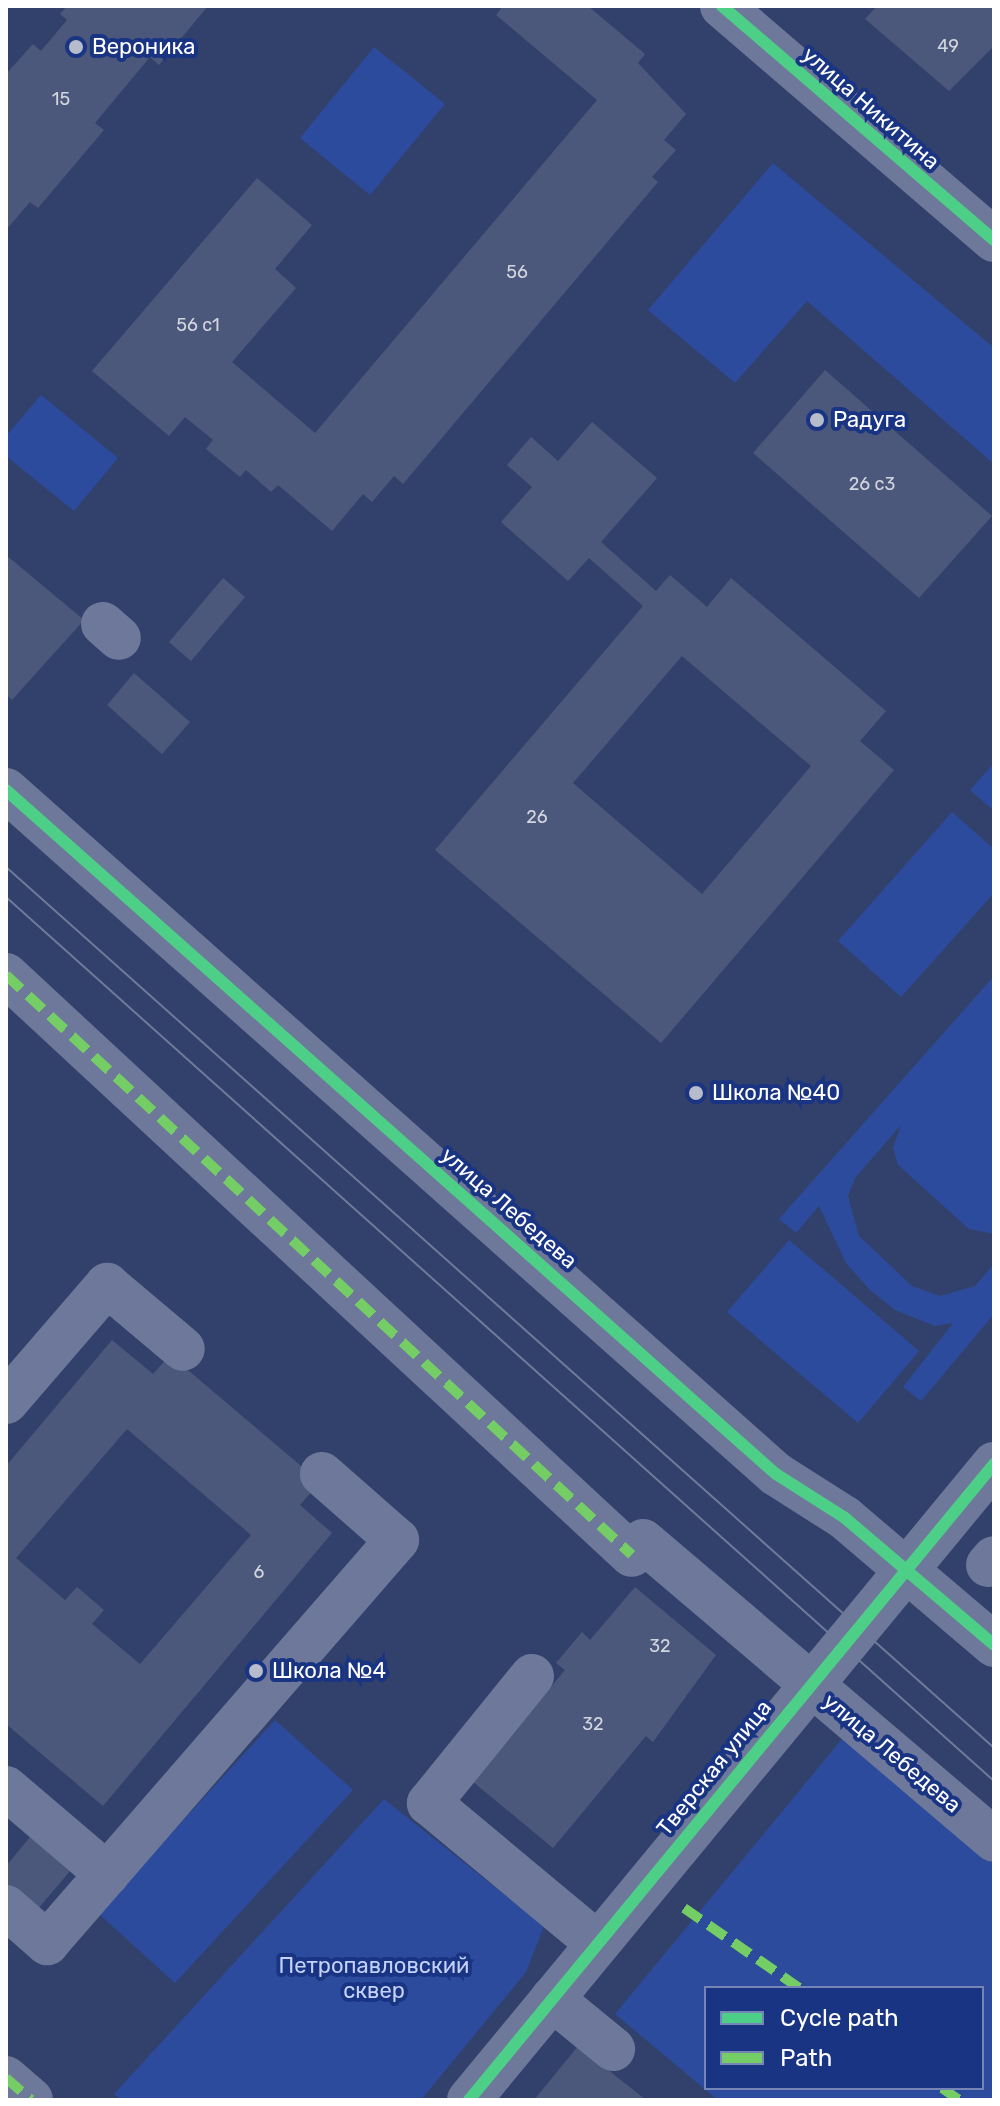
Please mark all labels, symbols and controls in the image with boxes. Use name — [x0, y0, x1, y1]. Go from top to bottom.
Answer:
place label: Вероника — [92, 34, 195, 60]
house number: 49 — [937, 35, 959, 57]
marker: Вероника — [67, 38, 85, 56]
street label: улица Никитина — [797, 41, 945, 175]
house number: 15 — [52, 88, 70, 110]
house number: 56 — [506, 261, 528, 283]
house number: 56 с1 — [176, 314, 220, 336]
place label: Радуга — [833, 407, 906, 433]
marker: Радуга — [808, 411, 826, 429]
house number: 26 с3 — [849, 473, 895, 495]
house number: 26 — [526, 806, 548, 828]
place label: Школа №40 — [712, 1080, 840, 1106]
marker: Школа №40 — [687, 1084, 705, 1102]
street label: улица Лебедева — [436, 1142, 582, 1274]
house number: 6 — [254, 1561, 264, 1583]
house number: 32 — [649, 1635, 671, 1657]
place label: Школа №4 — [272, 1658, 386, 1684]
marker: Школа №4 — [247, 1662, 265, 1680]
street label: улица Лебедева — [818, 1688, 966, 1818]
street label: Тверская улица — [651, 1695, 777, 1841]
house number: 32 — [582, 1713, 604, 1735]
park label: Петропавловский сквер — [278, 1952, 470, 2004]
legend — [704, 1986, 984, 2090]
text: Cycle path — [780, 2004, 899, 2032]
text: Path — [780, 2044, 832, 2072]

